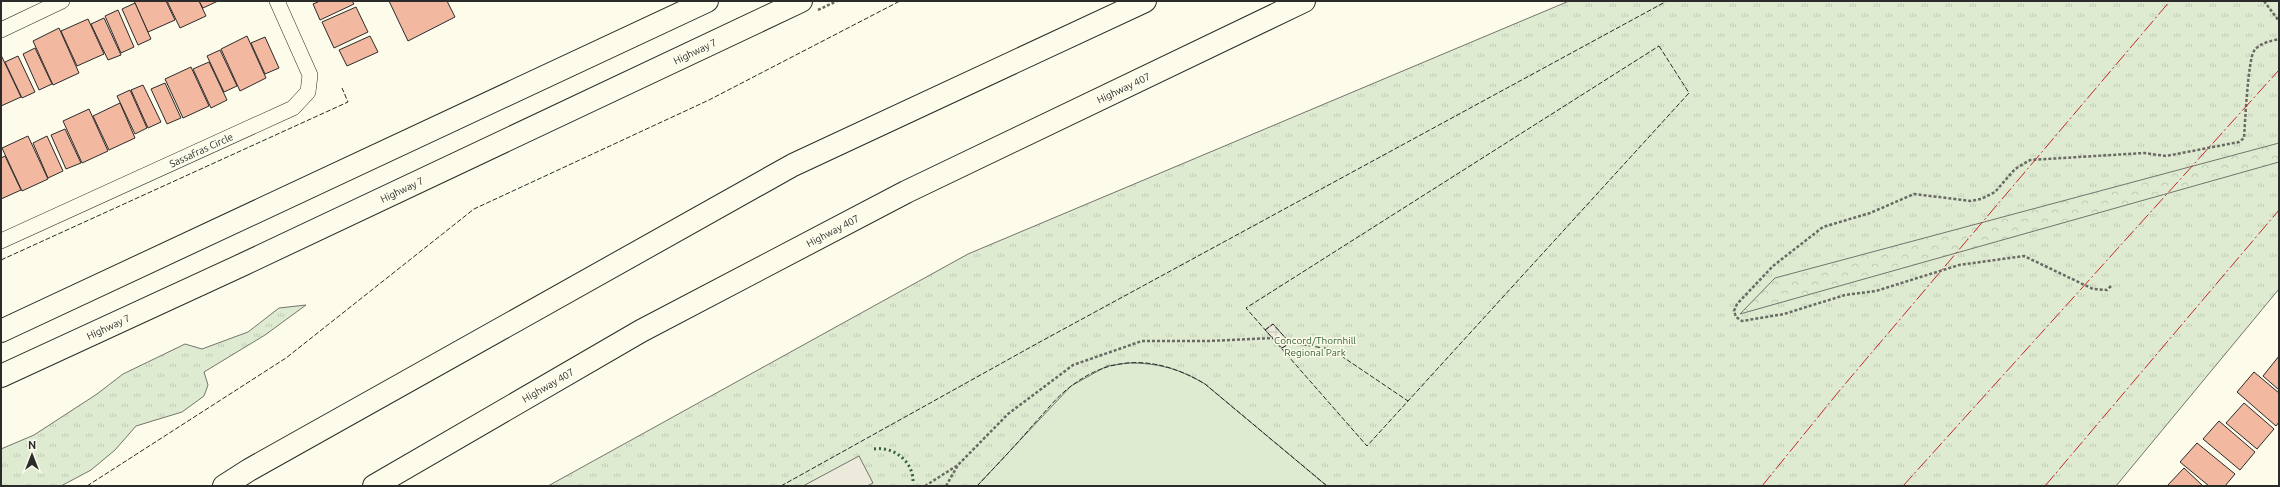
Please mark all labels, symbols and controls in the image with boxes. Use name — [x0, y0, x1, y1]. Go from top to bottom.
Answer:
street label: Highway 7 — [672, 37, 718, 67]
street label: Highway 407 — [1095, 71, 1152, 106]
street label: Sassafras Circle — [168, 131, 235, 170]
street label: Highway 7 — [379, 175, 425, 205]
street label: Highway 407 — [805, 213, 861, 249]
street label: Highway 7 — [85, 312, 132, 342]
park label: Concord/Thornhill Regional Park — [1274, 335, 1356, 358]
street label: Highway 407 — [520, 366, 576, 405]
north arrow — [12, 435, 52, 475]
text: N — [28, 439, 36, 451]

